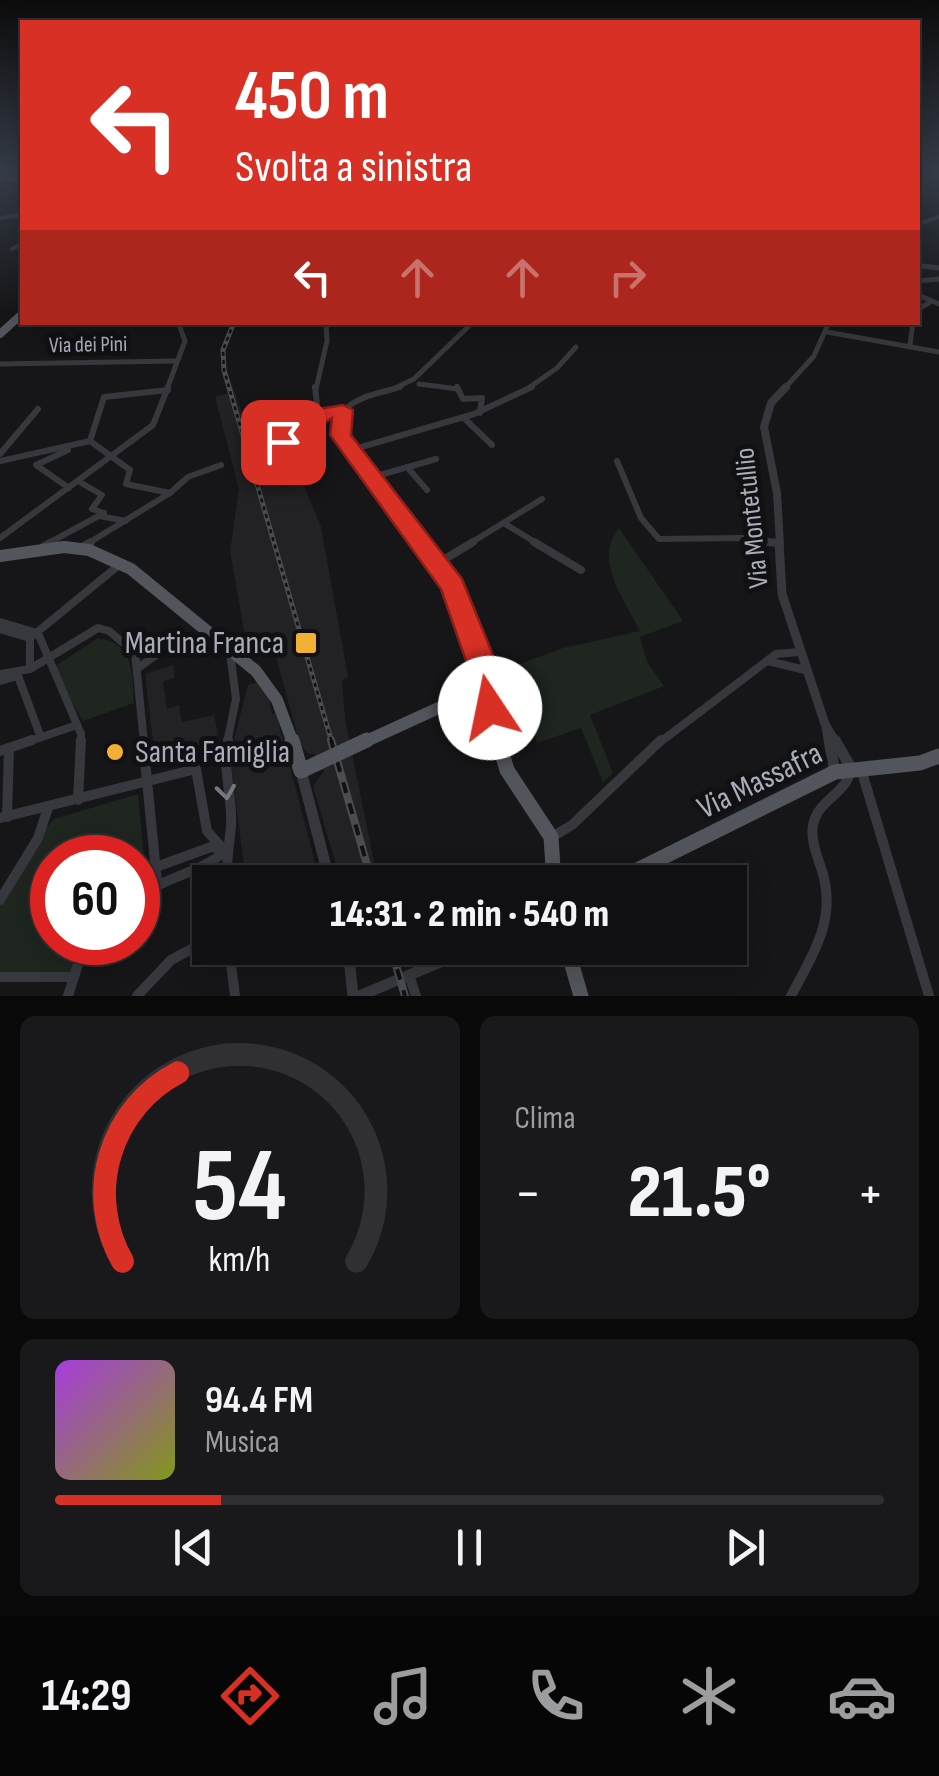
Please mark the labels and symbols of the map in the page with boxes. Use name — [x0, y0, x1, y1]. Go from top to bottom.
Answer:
street label: Via dei Pini — [49, 331, 127, 359]
pin — [241, 400, 326, 485]
street label: Via Montetullio — [728, 446, 776, 590]
place label: Martina Franca — [125, 624, 284, 663]
marker: Martina Franca — [293, 630, 319, 656]
position arrow — [438, 656, 542, 760]
place label: Santa Famiglia — [135, 733, 290, 772]
street label: Via Massafra — [691, 734, 829, 828]
marker: Santa Famiglia — [104, 741, 126, 763]
one-way arrow — [215, 784, 236, 801]
speed limit sign: 60 — [30, 835, 160, 965]

